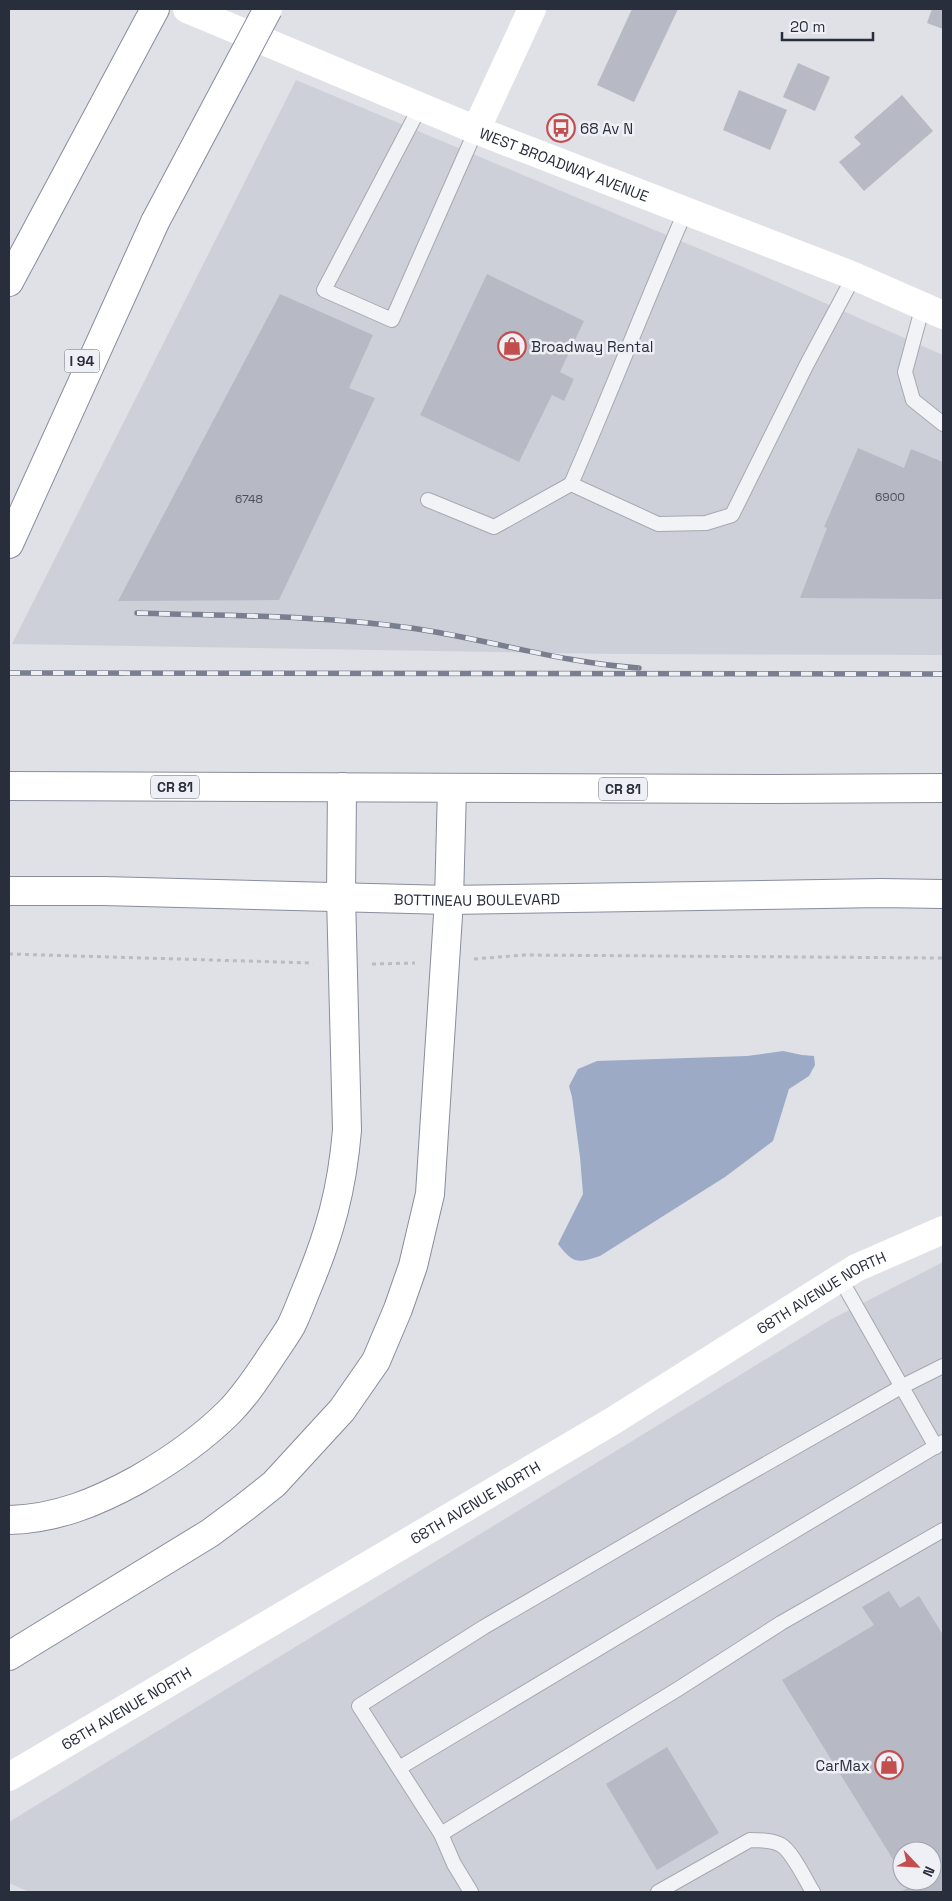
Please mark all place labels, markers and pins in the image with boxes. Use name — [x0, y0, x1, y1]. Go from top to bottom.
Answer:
bus stop icon: 68 Av N — [546, 113, 576, 143]
place label: 68 Av N — [580, 119, 633, 138]
shop icon: Broadway Rental — [497, 331, 527, 361]
place label: Broadway Rental — [531, 337, 654, 356]
shop icon: CarMax — [874, 1750, 904, 1780]
place label: CarMax — [816, 1756, 870, 1775]

